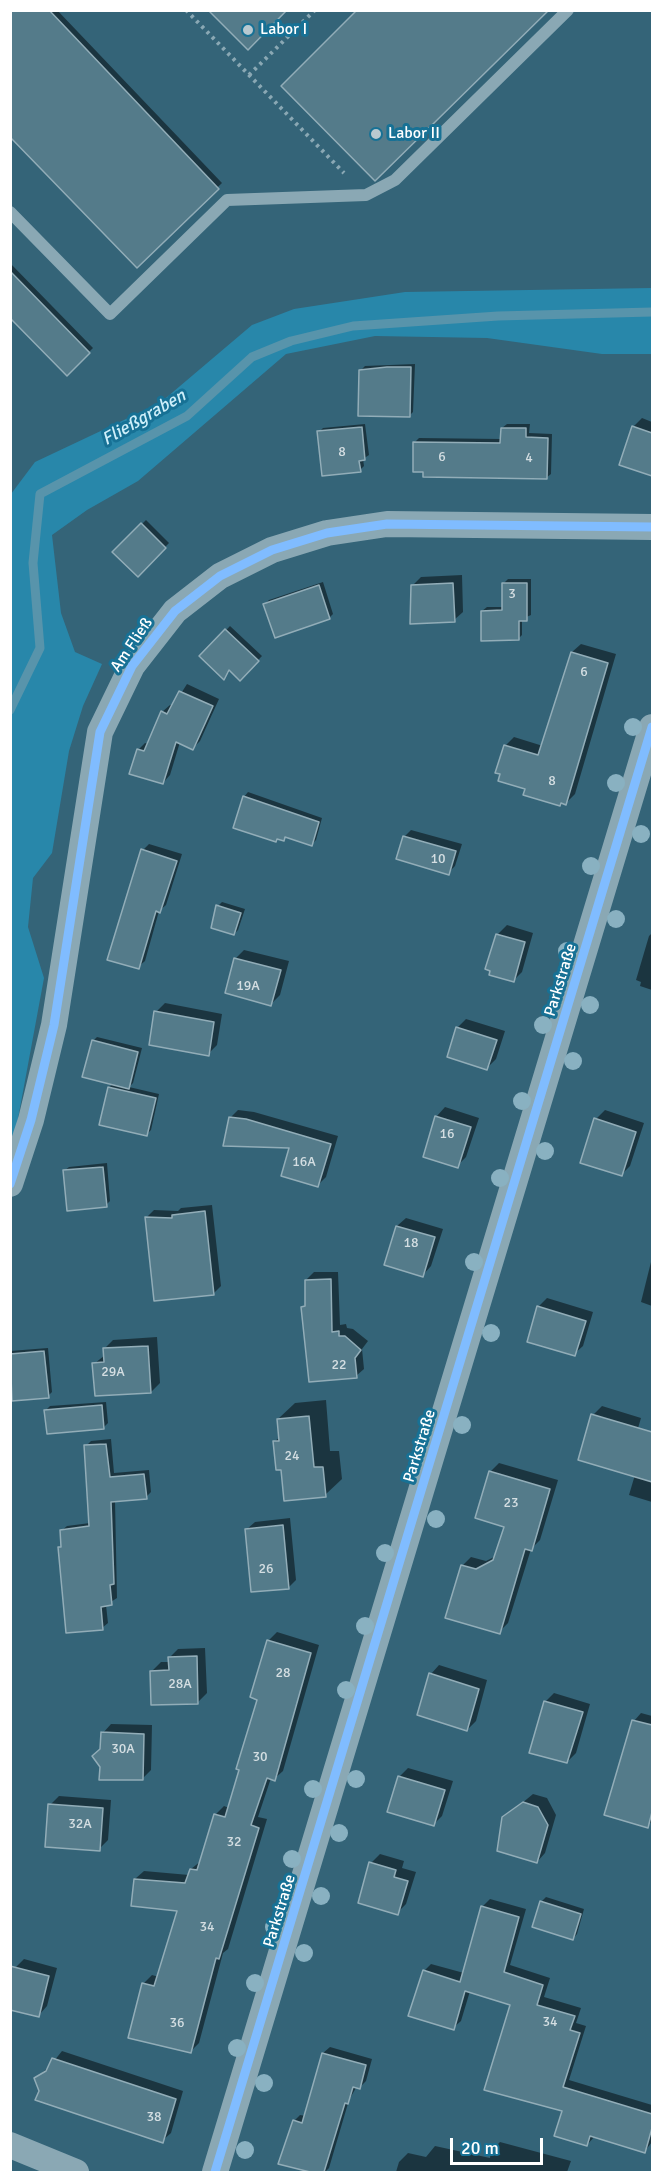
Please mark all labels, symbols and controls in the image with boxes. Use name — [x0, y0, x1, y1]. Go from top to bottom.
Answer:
place label: Labor I — [260, 20, 307, 40]
marker: Labor I — [241, 23, 255, 37]
place label: Labor II — [388, 124, 440, 144]
marker: Labor II — [369, 127, 383, 141]
water label: Fließgraben — [98, 385, 190, 451]
house number: 8 — [338, 444, 346, 460]
house number: 6 — [438, 449, 446, 465]
house number: 4 — [525, 450, 533, 466]
house number: 3 — [508, 586, 516, 602]
street label: Am Fließ — [107, 614, 157, 676]
house number: 6 — [580, 664, 588, 680]
house number: 8 — [548, 773, 556, 789]
house number: 10 — [430, 851, 446, 867]
street label: Parkstraße — [541, 941, 581, 1019]
house number: 19A — [236, 978, 260, 994]
house number: 16 — [439, 1126, 455, 1142]
house number: 16A — [292, 1154, 316, 1170]
house number: 18 — [403, 1235, 419, 1251]
house number: 22 — [331, 1357, 347, 1373]
house number: 29A — [101, 1364, 125, 1380]
street label: Parkstraße — [400, 1407, 440, 1485]
house number: 24 — [284, 1448, 300, 1464]
house number: 23 — [503, 1495, 519, 1511]
house number: 26 — [258, 1561, 274, 1577]
house number: 28 — [275, 1665, 291, 1681]
house number: 28A — [168, 1676, 192, 1692]
house number: 30A — [111, 1741, 135, 1757]
house number: 30 — [252, 1749, 268, 1765]
house number: 32A — [68, 1816, 92, 1832]
house number: 32 — [226, 1834, 242, 1850]
street label: Parkstraße — [260, 1872, 300, 1950]
house number: 34 — [199, 1919, 215, 1935]
house number: 34 — [542, 2014, 558, 2030]
house number: 36 — [169, 2015, 185, 2031]
house number: 38 — [146, 2109, 162, 2125]
scale bar — [453, 2126, 546, 2164]
text: 20 m — [461, 2137, 499, 2159]

